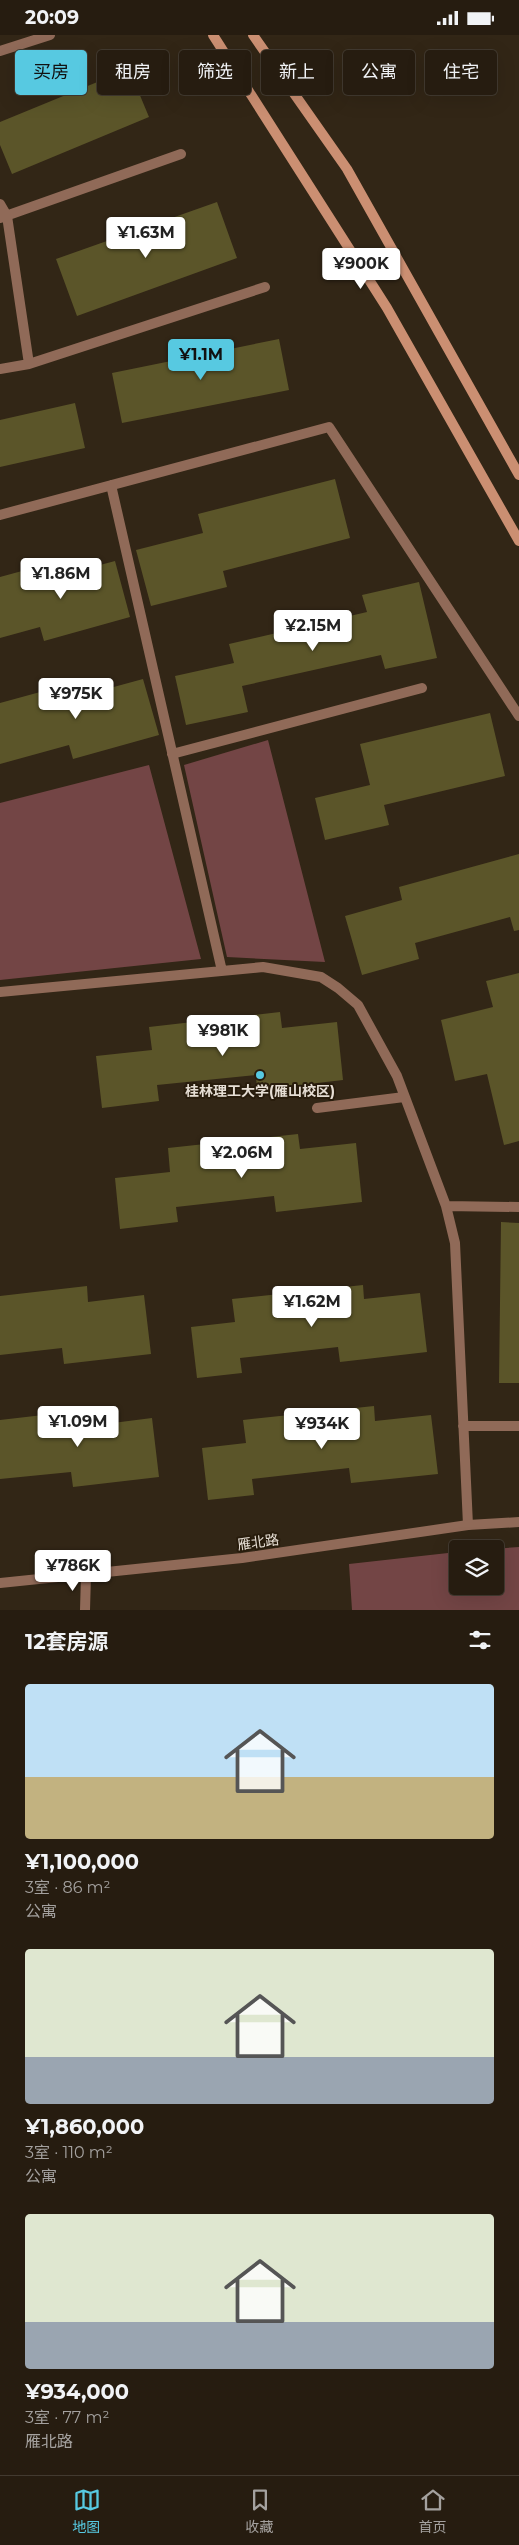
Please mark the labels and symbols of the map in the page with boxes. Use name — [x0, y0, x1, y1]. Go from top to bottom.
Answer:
pin: ¥1.63M — [105, 217, 187, 259]
pin: ¥900K — [326, 247, 396, 290]
pin: ¥1.1M — [166, 339, 236, 381]
pin: ¥1.86M — [20, 557, 102, 600]
pin: ¥2.15M — [272, 609, 354, 652]
pin: ¥975K — [41, 677, 111, 720]
pin: ¥981K — [188, 1015, 258, 1057]
marker: 桂林理工大学(雁山校区) — [254, 1069, 266, 1081]
place label: 桂林理工大学(雁山校区) — [185, 1082, 335, 1100]
pin: ¥2.06M — [201, 1137, 283, 1179]
pin: ¥1.62M — [271, 1285, 353, 1328]
pin: ¥1.09M — [37, 1405, 119, 1448]
pin: ¥934K — [287, 1407, 357, 1450]
street label: 雁北路 — [236, 1530, 280, 1554]
pin: ¥786K — [38, 1549, 108, 1592]

